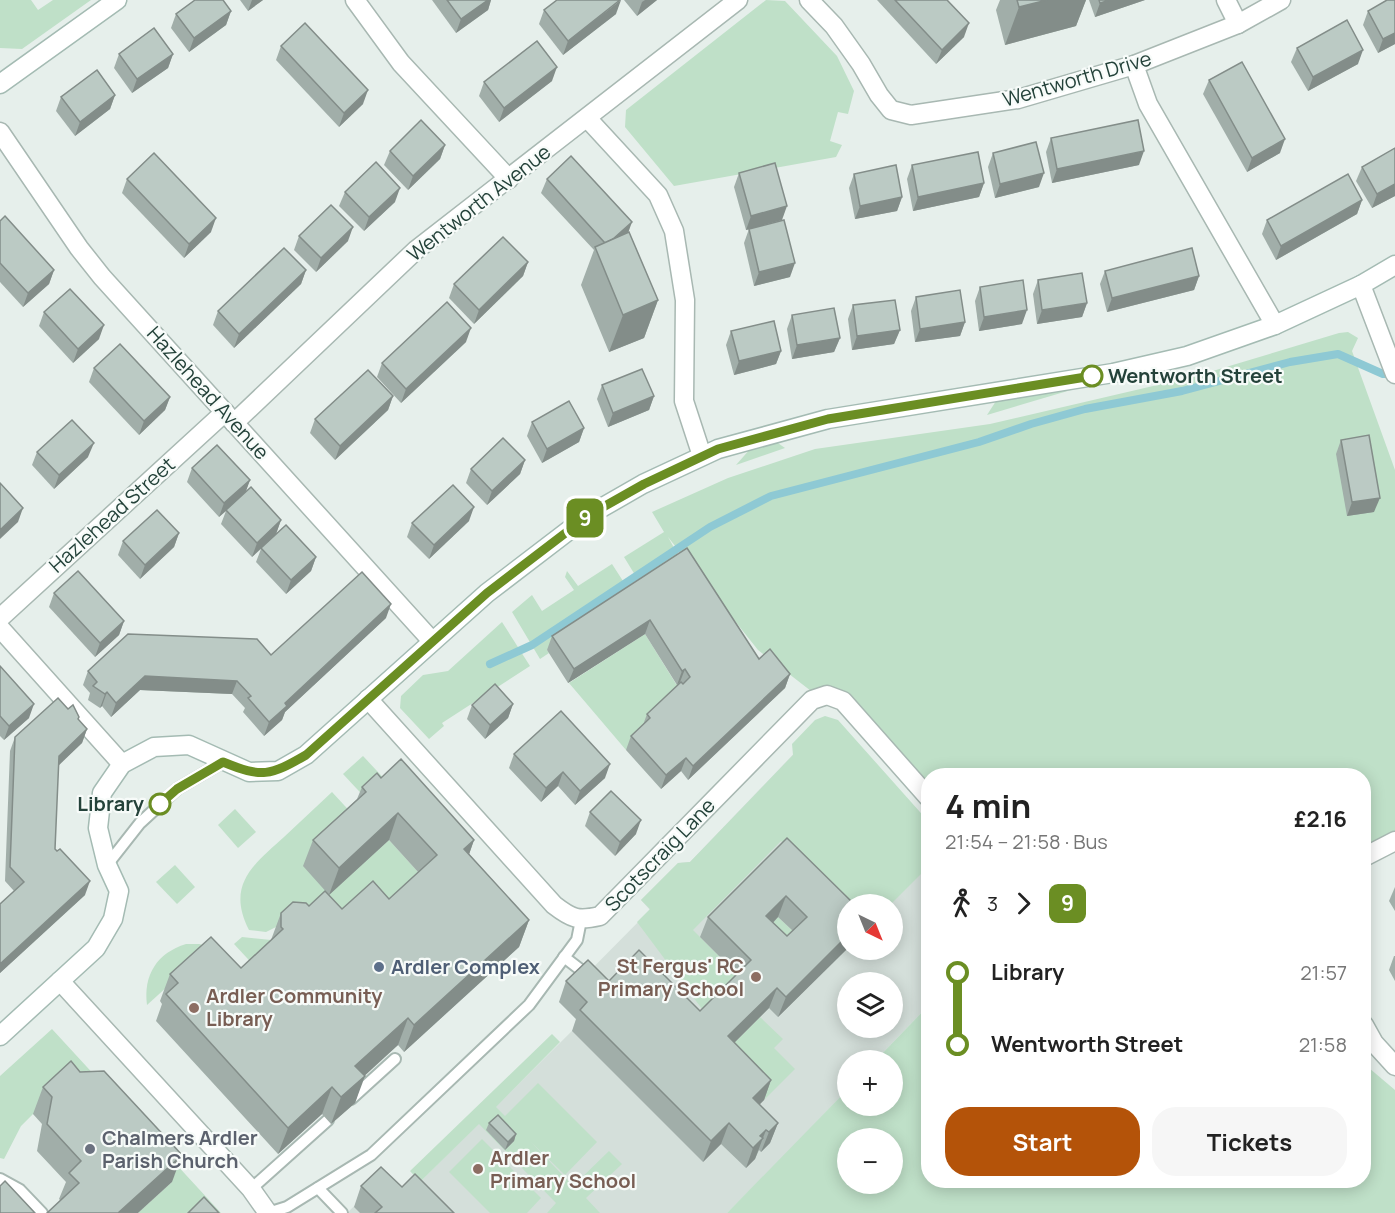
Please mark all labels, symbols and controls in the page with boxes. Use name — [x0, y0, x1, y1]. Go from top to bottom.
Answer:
street label: Wentworth Drive — [999, 44, 1154, 113]
street label: Wentworth Avenue — [401, 138, 556, 267]
street label: Hazlehead Avenue — [141, 320, 275, 465]
place label: Wentworth Street — [1108, 362, 1283, 389]
marker: Wentworth Street — [1081, 365, 1103, 387]
street label: Hazlehead Street — [43, 451, 180, 578]
line badge: 9 — [566, 498, 604, 538]
text: 9 — [578, 504, 592, 532]
text: 4 min — [945, 783, 1031, 828]
place label: Library — [77, 790, 145, 817]
street label: Scotscraig Lane — [599, 792, 721, 917]
marker: Library — [149, 793, 171, 815]
text: £2.16 — [1294, 804, 1347, 834]
text: 21:54 – 21:58 · Bus — [945, 828, 1108, 855]
icon: walk — [945, 887, 978, 920]
icon: forward — [1007, 887, 1040, 920]
text: 9 — [1061, 889, 1074, 917]
text: 3 — [987, 890, 998, 917]
north arrow — [837, 894, 903, 960]
map controls — [837, 894, 903, 1194]
place label: St Fergus' RC Primary School — [598, 952, 744, 1002]
place label: Ardler Complex — [391, 953, 540, 980]
text: Library — [991, 957, 1064, 987]
text: 21:57 — [1300, 959, 1347, 986]
marker: Ardler Complex — [372, 960, 386, 974]
marker: St Fergus' RC Primary School — [749, 970, 763, 984]
button: layers — [837, 972, 903, 1038]
place label: Ardler Community Library — [206, 982, 383, 1032]
marker: Ardler Community Library — [187, 1001, 201, 1015]
text: Wentworth Street — [991, 1029, 1183, 1059]
text: 21:58 — [1299, 1031, 1347, 1058]
button: + — [837, 1050, 903, 1116]
button: Start — [945, 1107, 1140, 1176]
button: Tickets — [1152, 1107, 1347, 1176]
place label: Chalmers Ardler Parish Church — [102, 1124, 258, 1174]
button: − — [837, 1128, 903, 1194]
marker: Chalmers Ardler Parish Church — [83, 1142, 97, 1156]
place label: Ardler Primary School — [490, 1144, 636, 1194]
marker: Ardler Primary School — [471, 1162, 485, 1176]

